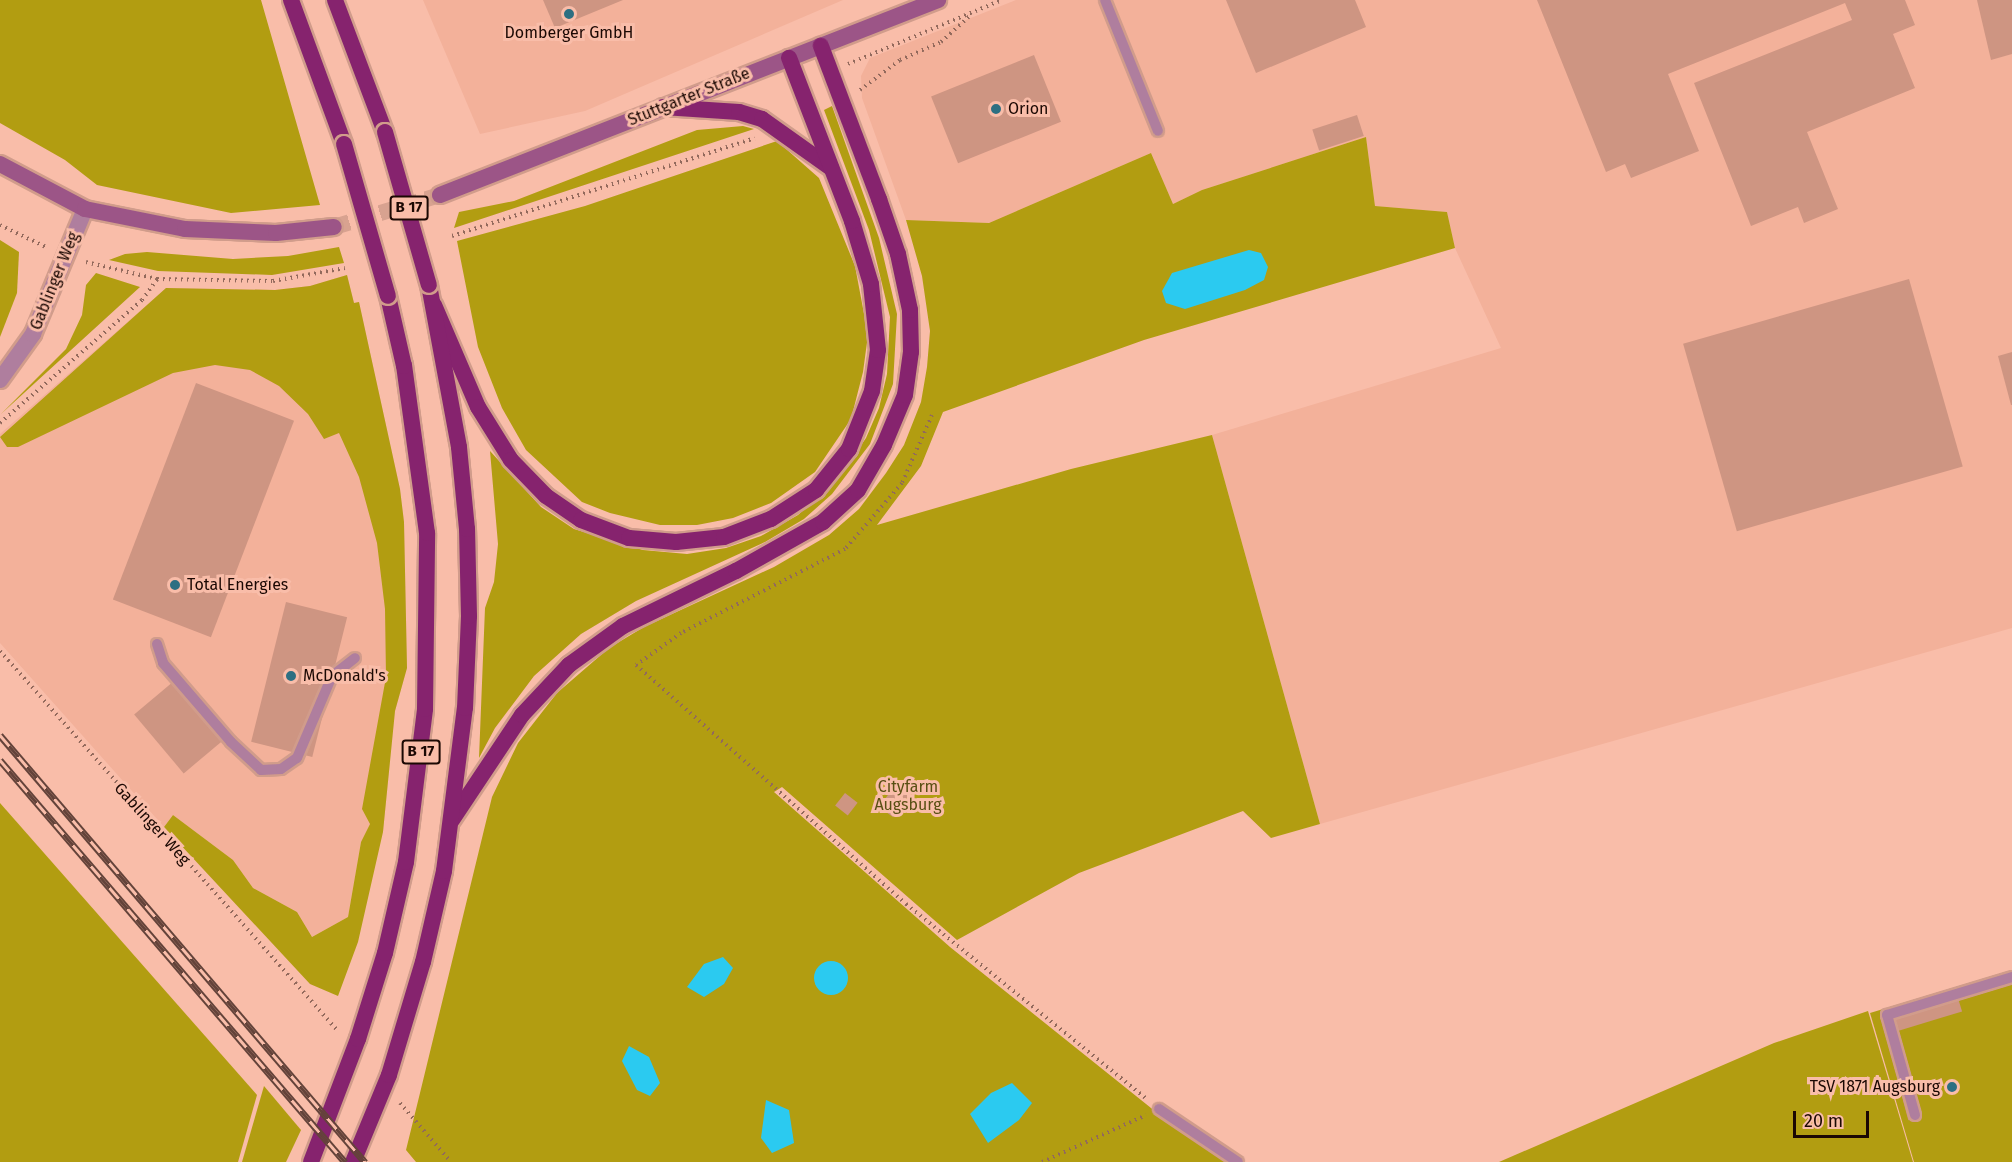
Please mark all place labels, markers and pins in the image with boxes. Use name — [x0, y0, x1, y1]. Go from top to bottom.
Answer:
marker: Domberger GmbH — [562, 7, 576, 21]
place label: Domberger GmbH — [505, 23, 633, 43]
place label: Orion — [1008, 99, 1048, 119]
marker: Orion — [989, 102, 1003, 116]
place label: Total Energies — [187, 575, 288, 595]
marker: Total Energies — [168, 578, 182, 592]
place label: McDonald's — [303, 666, 386, 686]
marker: McDonald's — [284, 669, 298, 683]
place label: TSV 1871 Augsburg — [1810, 1077, 1940, 1097]
marker: TSV 1871 Augsburg — [1945, 1080, 1959, 1094]

